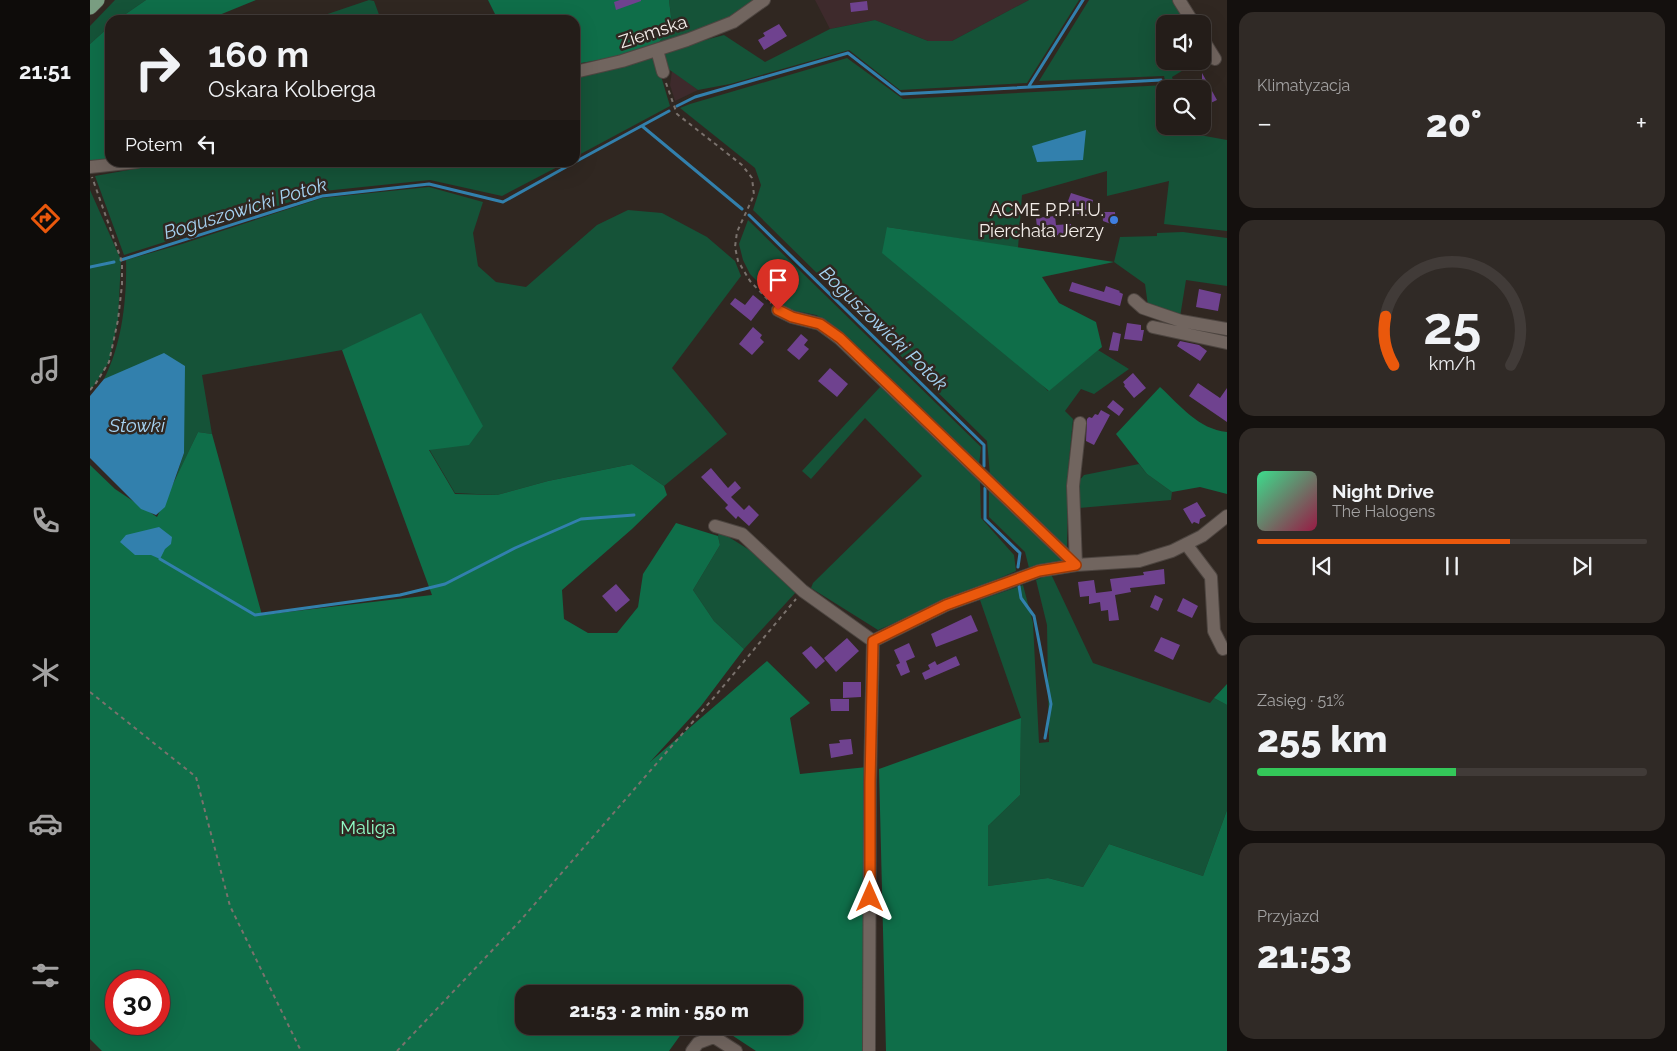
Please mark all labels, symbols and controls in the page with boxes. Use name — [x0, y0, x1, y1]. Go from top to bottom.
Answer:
street label: Ziemska — [616, 11, 690, 52]
map controls — [1156, 15, 1211, 135]
button: sound — [1156, 15, 1211, 70]
text: 160 m — [208, 34, 309, 75]
icon: right — [125, 35, 190, 100]
text: 21:51 — [19, 58, 71, 84]
text: Oskara Kolberga — [208, 76, 376, 102]
text: Klimatyzacja — [1257, 76, 1350, 95]
button: search — [1156, 80, 1211, 135]
text: 20° — [1426, 101, 1482, 146]
text: − — [1257, 107, 1272, 140]
text: + — [1635, 107, 1647, 140]
icon: left — [193, 130, 221, 158]
text: Potem — [125, 133, 183, 155]
water label: Boguszowicki Potok — [161, 173, 329, 243]
place label: ACME P.P.H.U. Pierchała Jerzy — [979, 199, 1104, 241]
icon: directions — [28, 201, 63, 236]
marker: ACME P.P.H.U. Pierchała Jerzy — [1108, 214, 1120, 226]
pin — [757, 259, 799, 310]
water label: Boguszowicki Potok — [815, 261, 953, 395]
icon: arrive — [764, 266, 792, 294]
text: 25 — [1423, 295, 1481, 356]
icon: music — [28, 352, 63, 387]
text: km/h — [1428, 353, 1476, 374]
water label: Stowki — [108, 414, 166, 436]
text: Night Drive — [1332, 480, 1434, 502]
text: The Halogens — [1332, 502, 1435, 521]
icon: phone — [28, 503, 63, 538]
icon: previous — [1308, 552, 1336, 580]
icon: pause — [1438, 552, 1466, 580]
icon: next — [1568, 552, 1596, 580]
icon: climate — [28, 655, 63, 690]
text: Zasięg · 51% — [1257, 691, 1344, 710]
text: 255 km — [1257, 716, 1387, 761]
icon: car — [28, 806, 63, 841]
park label: Maliga — [340, 817, 396, 838]
position arrow — [843, 870, 895, 922]
text: Przyjazd — [1257, 907, 1319, 926]
text: 21:53 — [1257, 932, 1352, 977]
icon: filters — [28, 958, 63, 993]
speed limit sign: 30 — [105, 970, 170, 1035]
text: 21:53 · 2 min · 550 m — [569, 999, 749, 1021]

